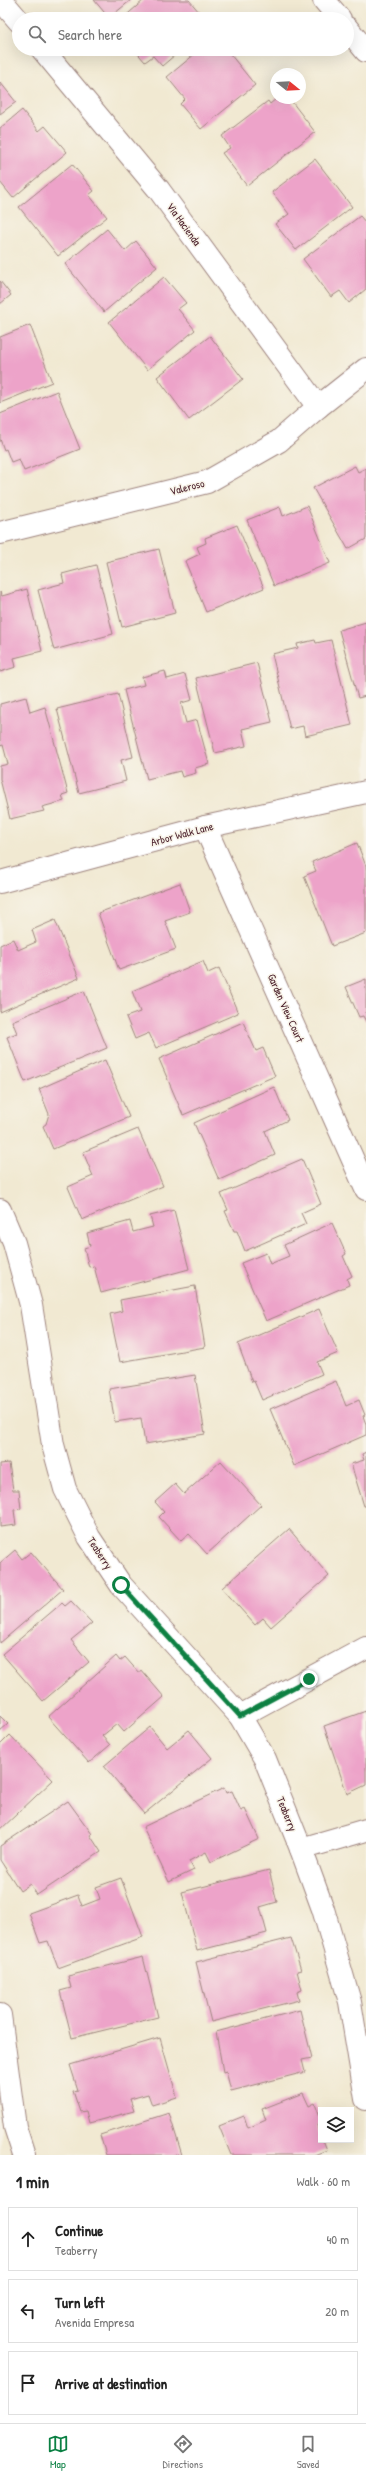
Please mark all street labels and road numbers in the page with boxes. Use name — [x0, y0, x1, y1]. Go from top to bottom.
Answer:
street label: Via Hacienda — [164, 200, 205, 249]
street label: Valeroso — [168, 476, 206, 498]
street label: Arbor Walk Lane — [149, 819, 215, 849]
street label: Garden View Court — [265, 972, 307, 1045]
street label: Teaberry — [84, 1534, 116, 1572]
street label: Teaberry — [274, 1795, 300, 1834]

